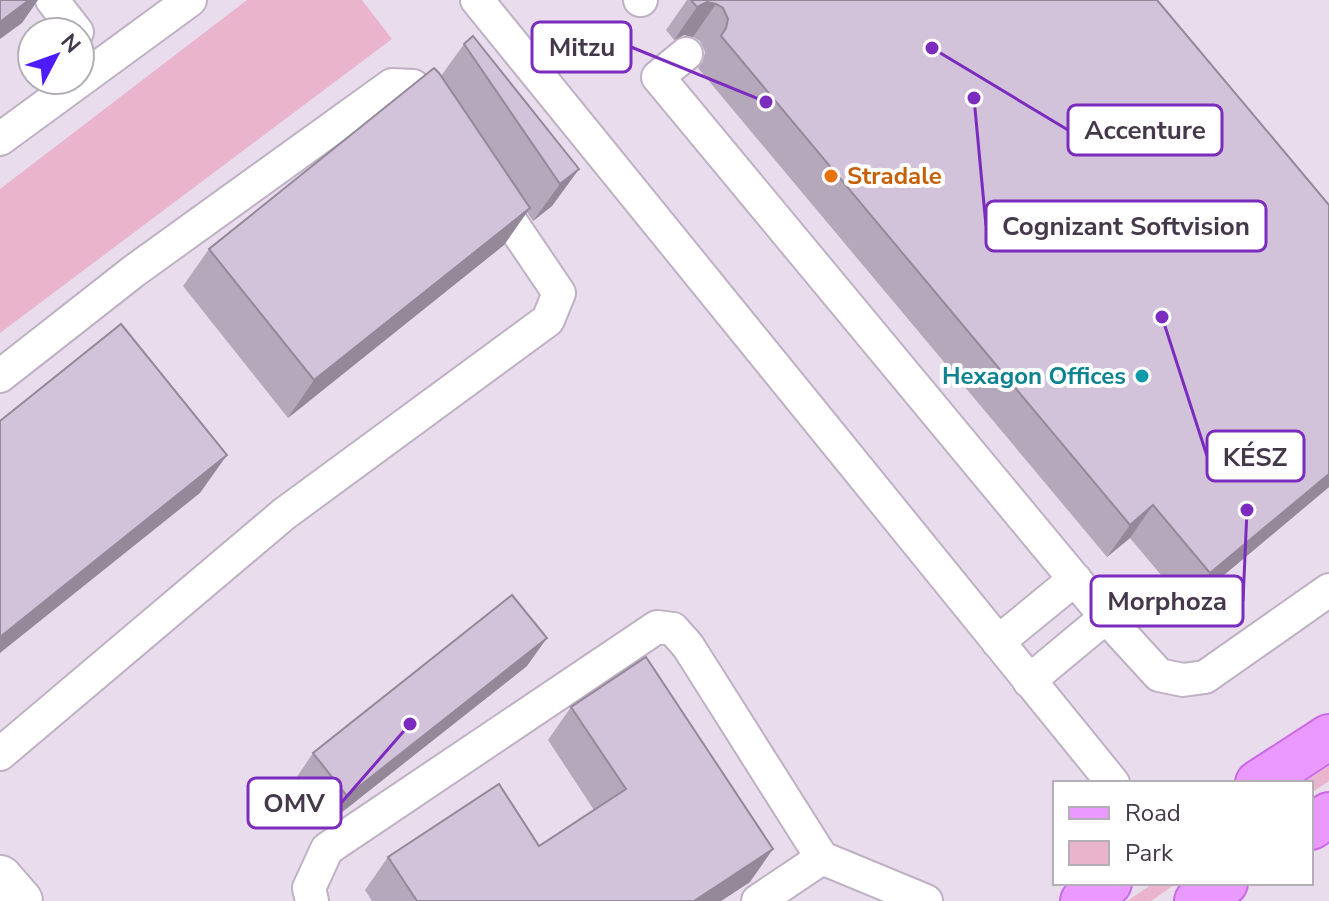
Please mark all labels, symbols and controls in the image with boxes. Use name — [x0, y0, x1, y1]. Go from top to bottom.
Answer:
north arrow — [16, 16, 96, 96]
callout: Mitzu — [532, 22, 631, 72]
text: N — [54, 27, 87, 60]
text: Mitzu — [549, 30, 615, 65]
callout: Accenture — [1068, 105, 1222, 155]
text: Accenture — [1084, 113, 1206, 148]
place label: Stradale — [847, 160, 942, 192]
marker: Stradale — [822, 167, 840, 185]
callout: Cognizant Softvision — [986, 201, 1266, 251]
text: Cognizant Softvision — [1002, 209, 1250, 244]
place label: Hexagon Offices — [942, 360, 1126, 392]
marker: Hexagon Offices — [1133, 367, 1151, 385]
callout: KÉSZ — [1207, 431, 1304, 481]
text: KÉSZ — [1223, 440, 1287, 475]
callout: Morphoza — [1091, 576, 1243, 626]
text: Morphoza — [1107, 584, 1227, 619]
callout: OMV — [248, 778, 341, 828]
legend — [1053, 781, 1313, 885]
text: OMV — [263, 786, 325, 821]
text: Road — [1125, 797, 1181, 829]
text: Park — [1125, 837, 1174, 869]

